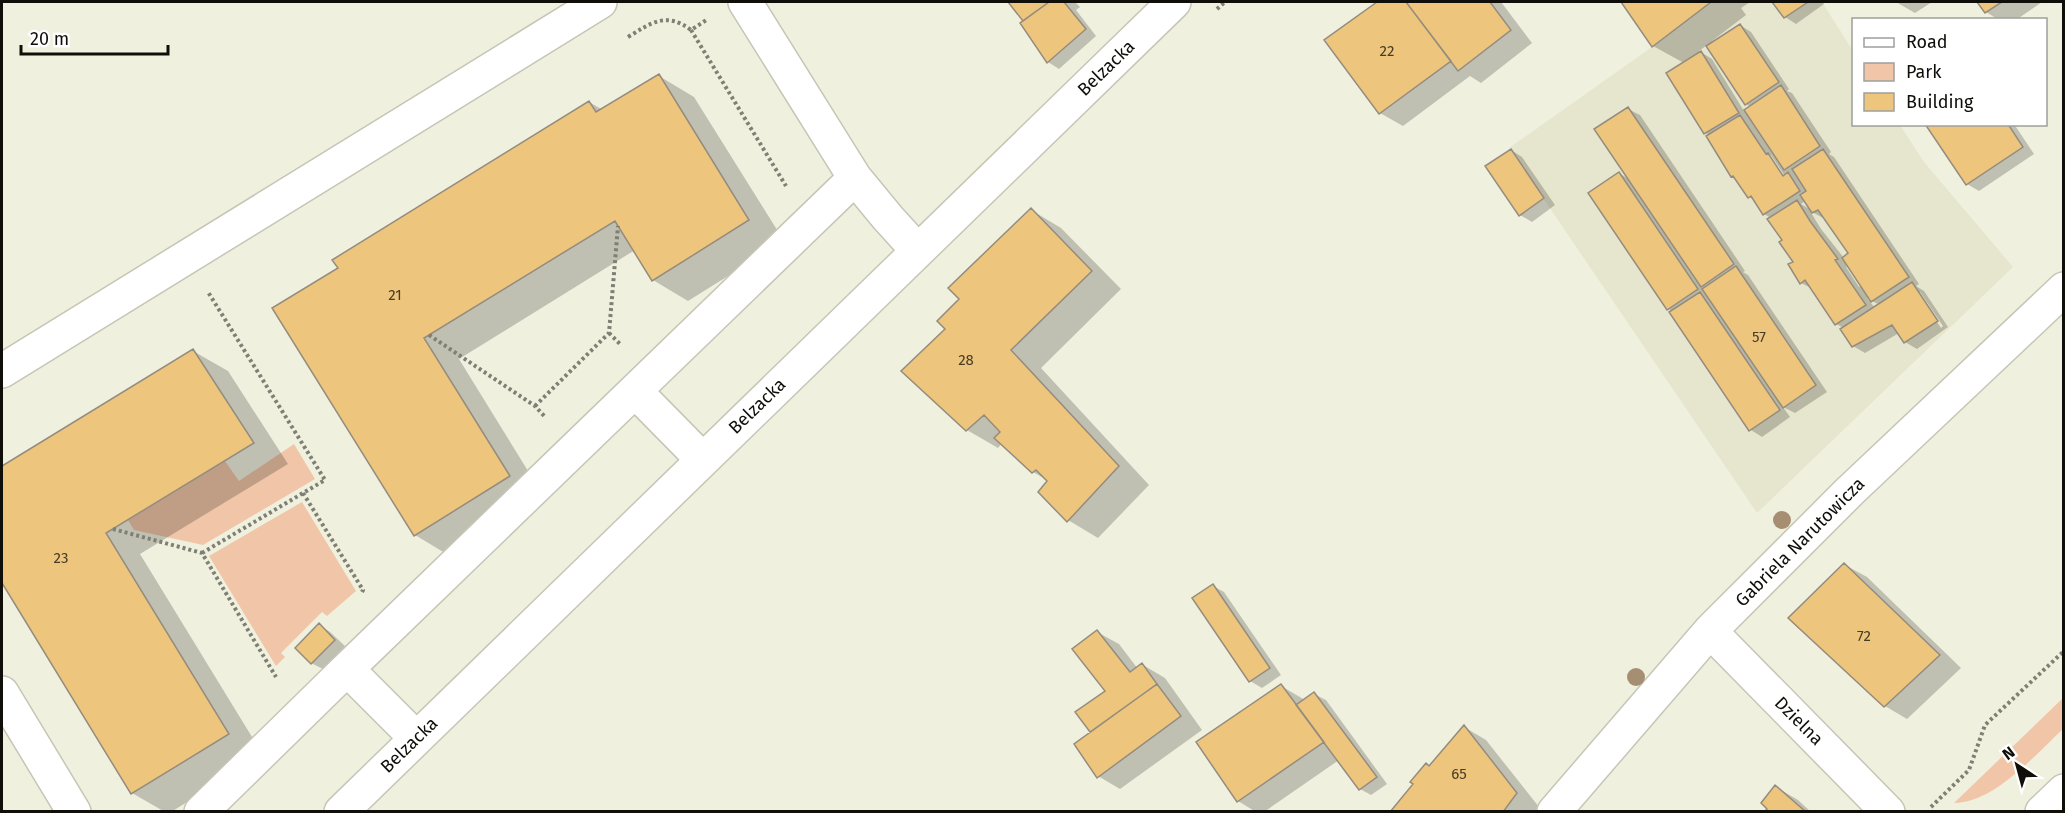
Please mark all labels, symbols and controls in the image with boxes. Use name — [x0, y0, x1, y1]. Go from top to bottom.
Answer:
scale bar — [21, 18, 168, 56]
legend — [1852, 18, 2047, 126]
text: 20 m — [30, 28, 69, 50]
text: Road — [1906, 31, 1948, 53]
street label: Belzacka — [1073, 35, 1139, 101]
house number: 22 — [1380, 42, 1394, 60]
text: Park — [1906, 61, 1942, 83]
text: Building — [1906, 91, 1974, 113]
house number: 21 — [388, 286, 402, 304]
house number: 57 — [1752, 328, 1766, 346]
house number: 28 — [958, 351, 974, 369]
street label: Belzacka — [724, 373, 790, 439]
street label: Gabriela Narutowicza — [1731, 473, 1869, 611]
house number: 23 — [54, 549, 68, 567]
house number: 72 — [1857, 627, 1871, 645]
street label: Dzielna — [1770, 692, 1828, 750]
street label: Belzacka — [376, 712, 442, 778]
north arrow — [1987, 735, 2047, 795]
text: N — [1999, 742, 2018, 764]
house number: 65 — [1451, 765, 1467, 783]

